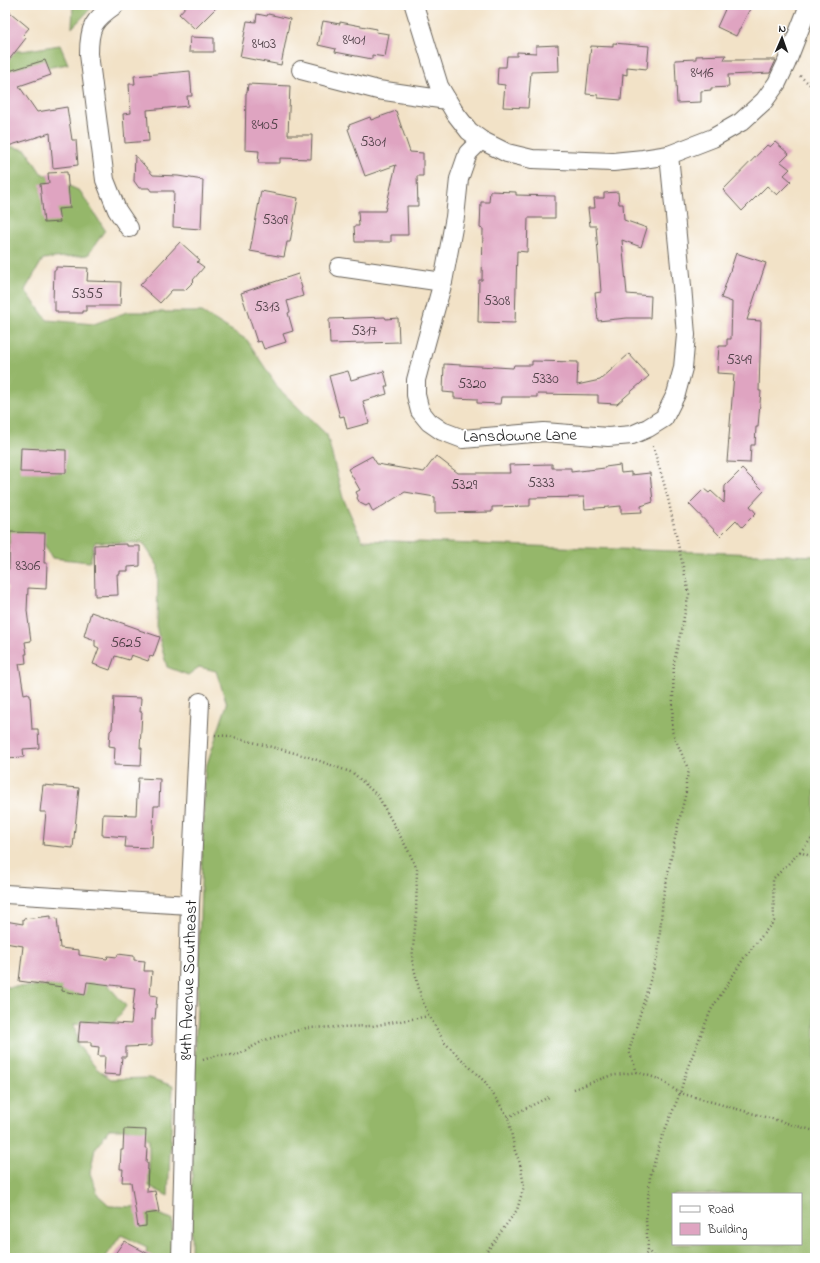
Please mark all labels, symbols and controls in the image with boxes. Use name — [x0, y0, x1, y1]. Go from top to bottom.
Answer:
north arrow — [762, 18, 802, 58]
text: N — [778, 21, 786, 37]
house number: 8401 — [342, 29, 366, 51]
house number: 8403 — [252, 33, 276, 55]
house number: 8416 — [690, 62, 714, 84]
house number: 8405 — [252, 114, 279, 136]
house number: 5301 — [360, 131, 386, 153]
house number: 5309 — [262, 209, 288, 231]
house number: 5355 — [71, 283, 103, 305]
house number: 5308 — [484, 290, 511, 312]
house number: 5313 — [254, 296, 280, 318]
house number: 5317 — [351, 320, 377, 342]
house number: 5349 — [726, 349, 752, 371]
house number: 5330 — [531, 368, 559, 390]
house number: 5320 — [458, 373, 487, 395]
street label: Lansdowne Lane — [463, 423, 577, 449]
house number: 5333 — [527, 472, 555, 494]
house number: 5329 — [451, 474, 478, 496]
house number: 8306 — [16, 555, 41, 577]
house number: 5625 — [110, 632, 142, 654]
street label: 84th Avenue Southeast — [174, 899, 204, 1061]
legend — [672, 1193, 802, 1245]
text: Road — [708, 1201, 734, 1219]
text: Building — [707, 1221, 747, 1240]

